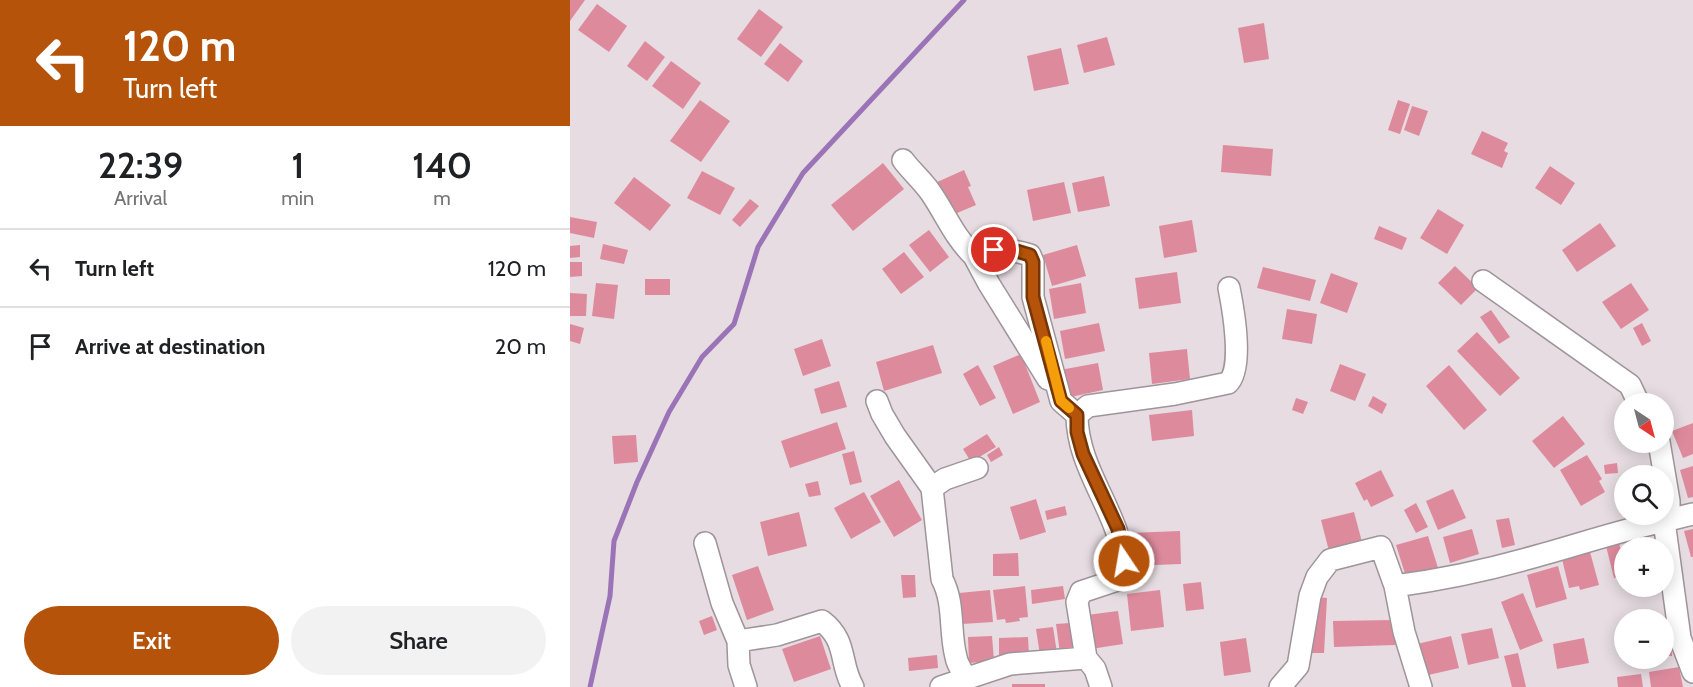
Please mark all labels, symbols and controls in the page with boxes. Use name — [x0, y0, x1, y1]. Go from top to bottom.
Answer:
text: 120 m — [123, 20, 236, 72]
icon: left — [24, 24, 102, 102]
text: Turn left — [123, 72, 217, 105]
text: 22:39 — [98, 143, 183, 187]
text: 1 — [291, 143, 304, 187]
text: 140 — [412, 143, 472, 187]
text: Arrival — [114, 186, 167, 210]
text: min — [281, 186, 314, 210]
text: m — [433, 186, 451, 210]
pin — [968, 224, 1019, 275]
icon: arrive — [977, 233, 1010, 266]
icon: left — [24, 252, 57, 285]
text: Turn left — [75, 255, 154, 282]
text: 120 m — [488, 255, 546, 282]
icon: arrive — [24, 330, 57, 363]
text: Arrive at destination — [75, 333, 265, 360]
text: 20 m — [495, 333, 546, 360]
north arrow — [1614, 393, 1674, 453]
map controls — [1614, 393, 1674, 669]
button: search — [1614, 465, 1674, 525]
position arrow — [1092, 529, 1156, 593]
button: + — [1614, 537, 1674, 597]
button: Exit — [24, 606, 279, 675]
button: Share — [291, 606, 546, 675]
button: − — [1614, 609, 1674, 669]

